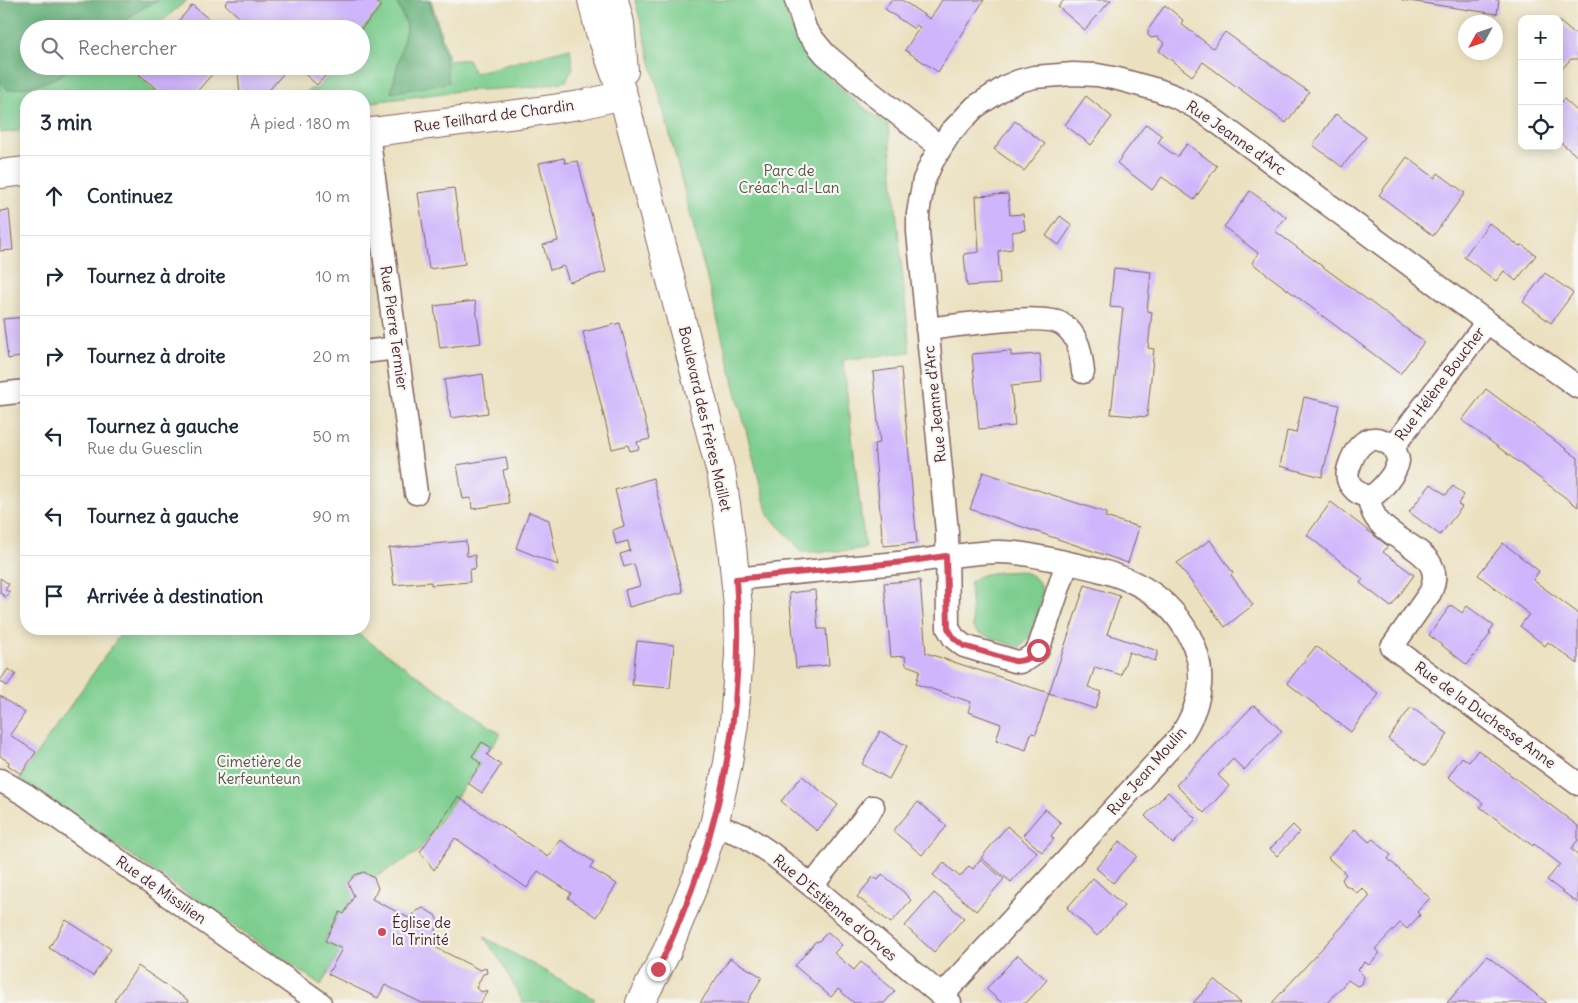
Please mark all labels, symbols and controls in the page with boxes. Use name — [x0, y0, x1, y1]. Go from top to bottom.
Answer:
north arrow — [1458, 15, 1503, 60]
map controls — [1518, 15, 1563, 150]
button: + — [1518, 15, 1563, 60]
search box — [20, 20, 370, 75]
icon: search — [38, 34, 66, 62]
text: Rechercher — [78, 36, 177, 60]
button: − — [1518, 60, 1563, 105]
street label: Rue Teilhard de Chardin — [413, 95, 575, 136]
street label: Rue Jeanne d'Arc — [1183, 96, 1290, 179]
button: locate — [1518, 105, 1563, 150]
text: 3 min — [40, 109, 92, 136]
text: À pied · 180 m — [250, 113, 350, 133]
park label: Parc de Créac'h-al-Lan — [738, 161, 840, 197]
icon: ahead — [40, 182, 68, 210]
text: Continuez — [87, 184, 173, 208]
text: 10 m — [315, 186, 350, 206]
icon: right — [40, 262, 68, 290]
text: Tournez à droite — [87, 264, 226, 288]
street label: Rue Pierre Termier — [376, 265, 413, 391]
text: 10 m — [315, 266, 350, 286]
street label: Rue Hélène Boucher — [1391, 323, 1489, 444]
street label: Boulevard des Frères Maillet — [675, 324, 736, 513]
icon: right — [40, 342, 68, 370]
text: Tournez à droite — [87, 344, 226, 368]
street label: Rue Jeanne d'Arc — [919, 344, 950, 463]
text: 20 m — [313, 346, 350, 366]
text: Tournez à gauche — [87, 414, 239, 438]
icon: left — [40, 422, 68, 450]
text: 50 m — [312, 426, 350, 446]
text: Rue du Guesclin — [87, 438, 203, 458]
icon: left — [40, 502, 68, 530]
text: Tournez à gauche — [87, 504, 239, 528]
text: 90 m — [312, 506, 350, 526]
icon: arrive — [40, 582, 68, 610]
text: Arrivée à destination — [87, 584, 263, 608]
route start — [1027, 639, 1050, 662]
street label: Rue de la Duchesse Anne — [1411, 657, 1560, 772]
street label: Rue Jean Moulin — [1103, 722, 1190, 819]
park label: Cimetière de Kerfeunteun — [216, 752, 302, 788]
street label: Rue D'Estienne d'Orves — [769, 850, 901, 965]
street label: Rue de Missilien — [112, 851, 210, 928]
place label: Église de la Trinité — [392, 913, 451, 949]
marker: Église de la Trinité — [376, 926, 388, 938]
route end — [647, 958, 670, 981]

